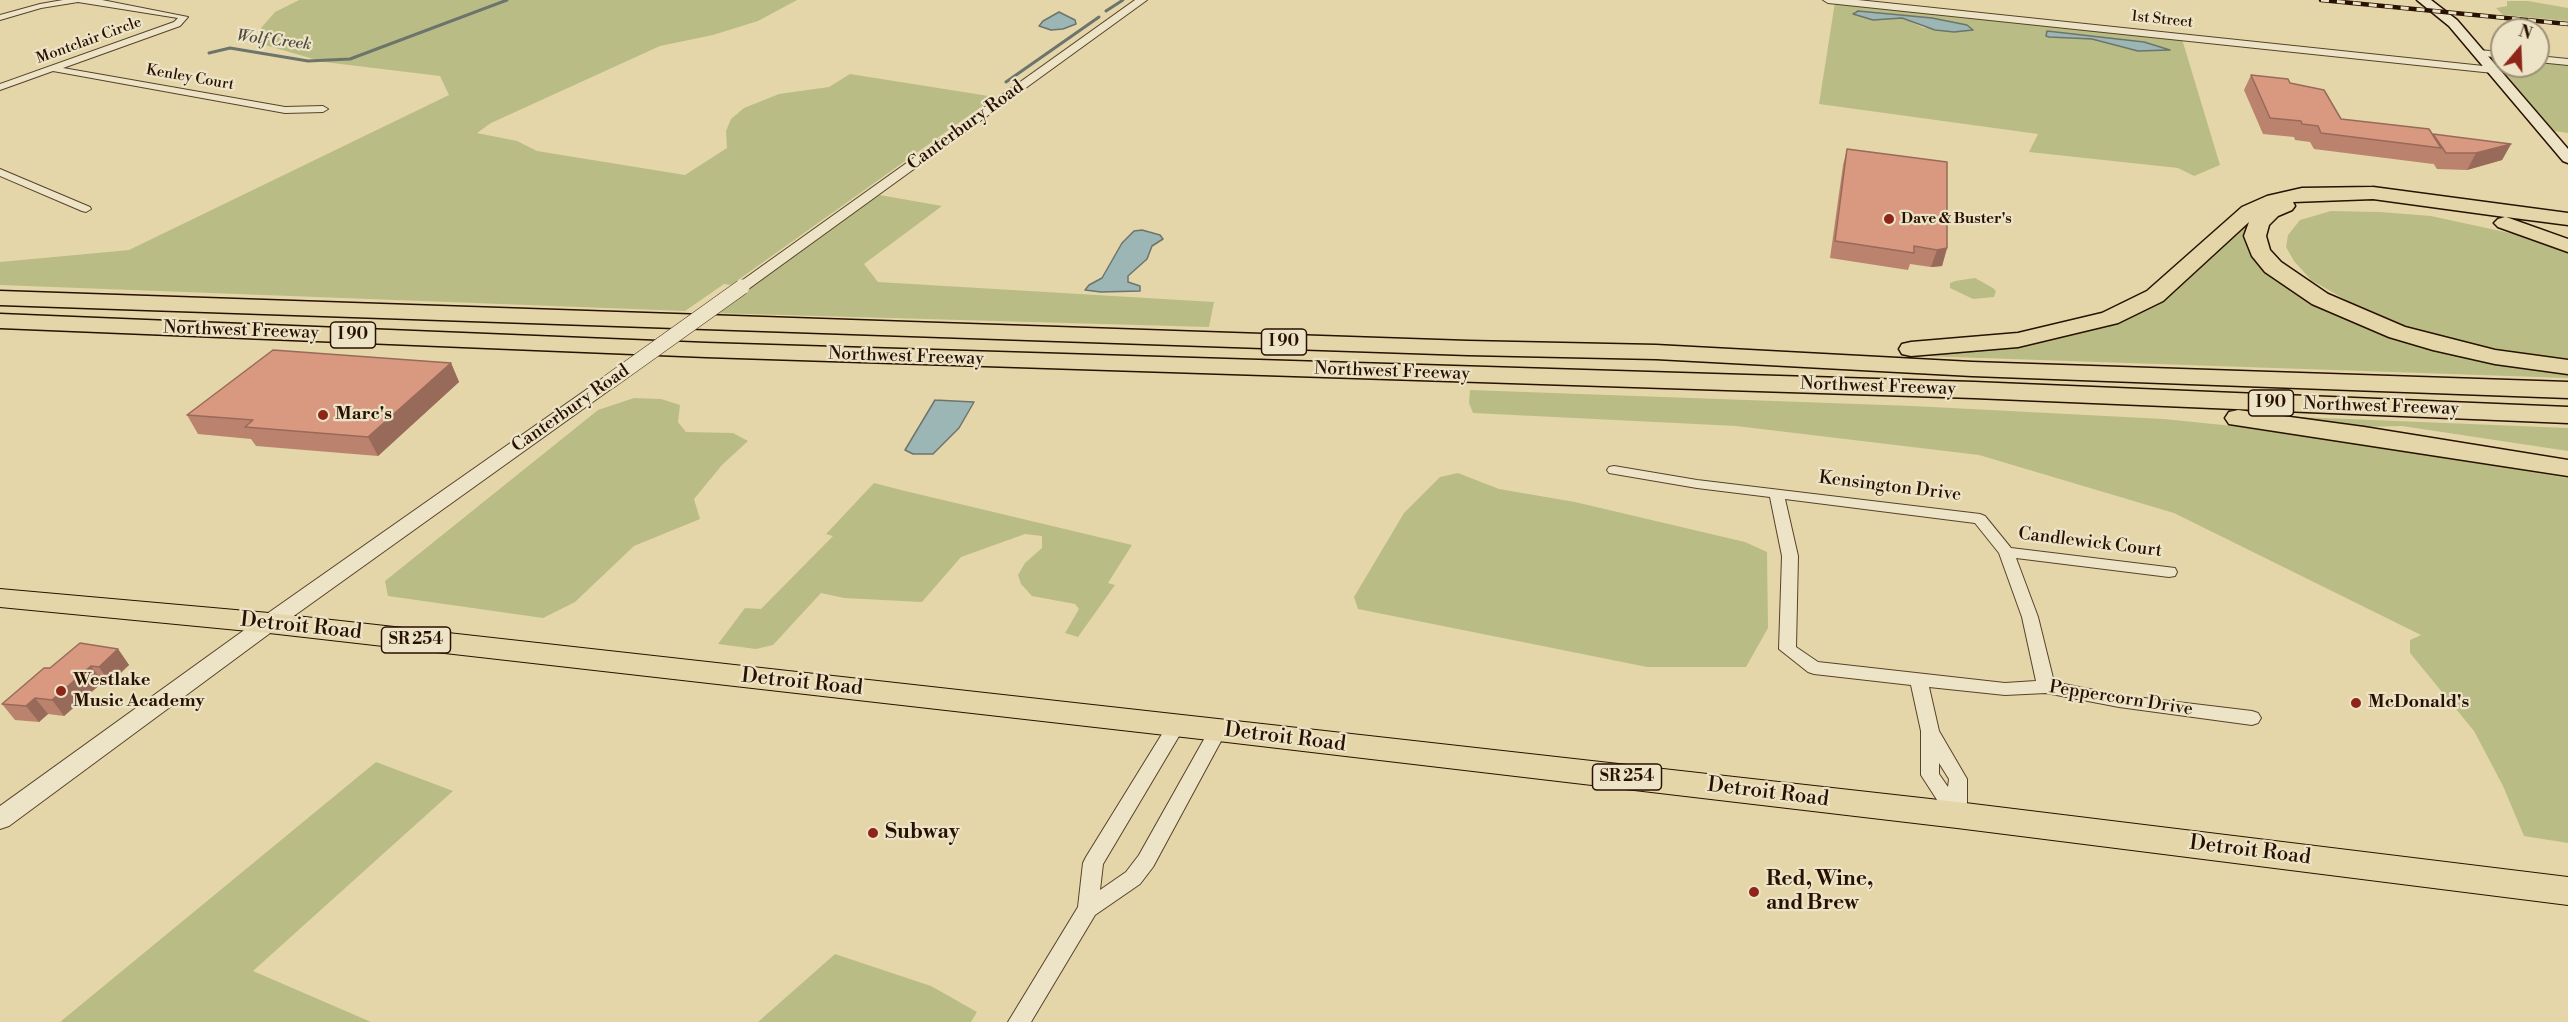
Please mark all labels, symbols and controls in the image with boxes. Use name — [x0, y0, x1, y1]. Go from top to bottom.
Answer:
street label: 1st Street — [2130, 8, 2194, 32]
street label: Montclair Circle — [34, 14, 144, 68]
north arrow — [2490, 18, 2550, 78]
text: N — [2516, 21, 2534, 44]
water label: Wolf Creek — [236, 27, 312, 55]
street label: Kenley Court — [145, 61, 235, 95]
street label: Canterbury Road — [904, 77, 1028, 175]
place label: Dave & Buster's — [1901, 210, 2012, 228]
marker: Dave & Buster's — [1882, 212, 1896, 226]
street label: Northwest Freeway — [163, 317, 319, 345]
road number: I 90 — [330, 322, 376, 348]
road number: I 90 — [1262, 329, 1306, 355]
street label: Northwest Freeway — [828, 343, 984, 371]
street label: Northwest Freeway — [1314, 358, 1470, 386]
street label: Canterbury Road — [508, 360, 634, 458]
street label: Northwest Freeway — [1800, 373, 1956, 401]
road number: I 90 — [2248, 390, 2294, 416]
street label: Northwest Freeway — [2303, 393, 2459, 421]
place label: Marc's — [335, 404, 392, 426]
marker: Marc's — [316, 408, 330, 422]
street label: Kensington Drive — [1818, 468, 1962, 506]
street label: Candlewick Court — [2017, 523, 2163, 563]
street label: Detroit Road — [239, 608, 363, 646]
road number: SR 254 — [382, 627, 450, 653]
street label: Detroit Road — [740, 664, 864, 702]
place label: Westlake Music Academy — [73, 670, 205, 712]
street label: Peppercorn Drive — [2048, 677, 2194, 721]
marker: Westlake Music Academy — [54, 684, 68, 698]
place label: McDonald's — [2368, 692, 2469, 714]
marker: McDonald's — [2349, 696, 2363, 710]
street label: Detroit Road — [1223, 718, 1347, 758]
road number: SR 254 — [1592, 764, 1662, 790]
street label: Detroit Road — [1706, 773, 1830, 813]
place label: Subway — [885, 820, 959, 846]
marker: Subway — [866, 826, 880, 840]
street label: Detroit Road — [2188, 831, 2312, 871]
place label: Red, Wine, and Brew — [1766, 867, 1873, 917]
marker: Red, Wine, and Brew — [1747, 885, 1761, 899]

